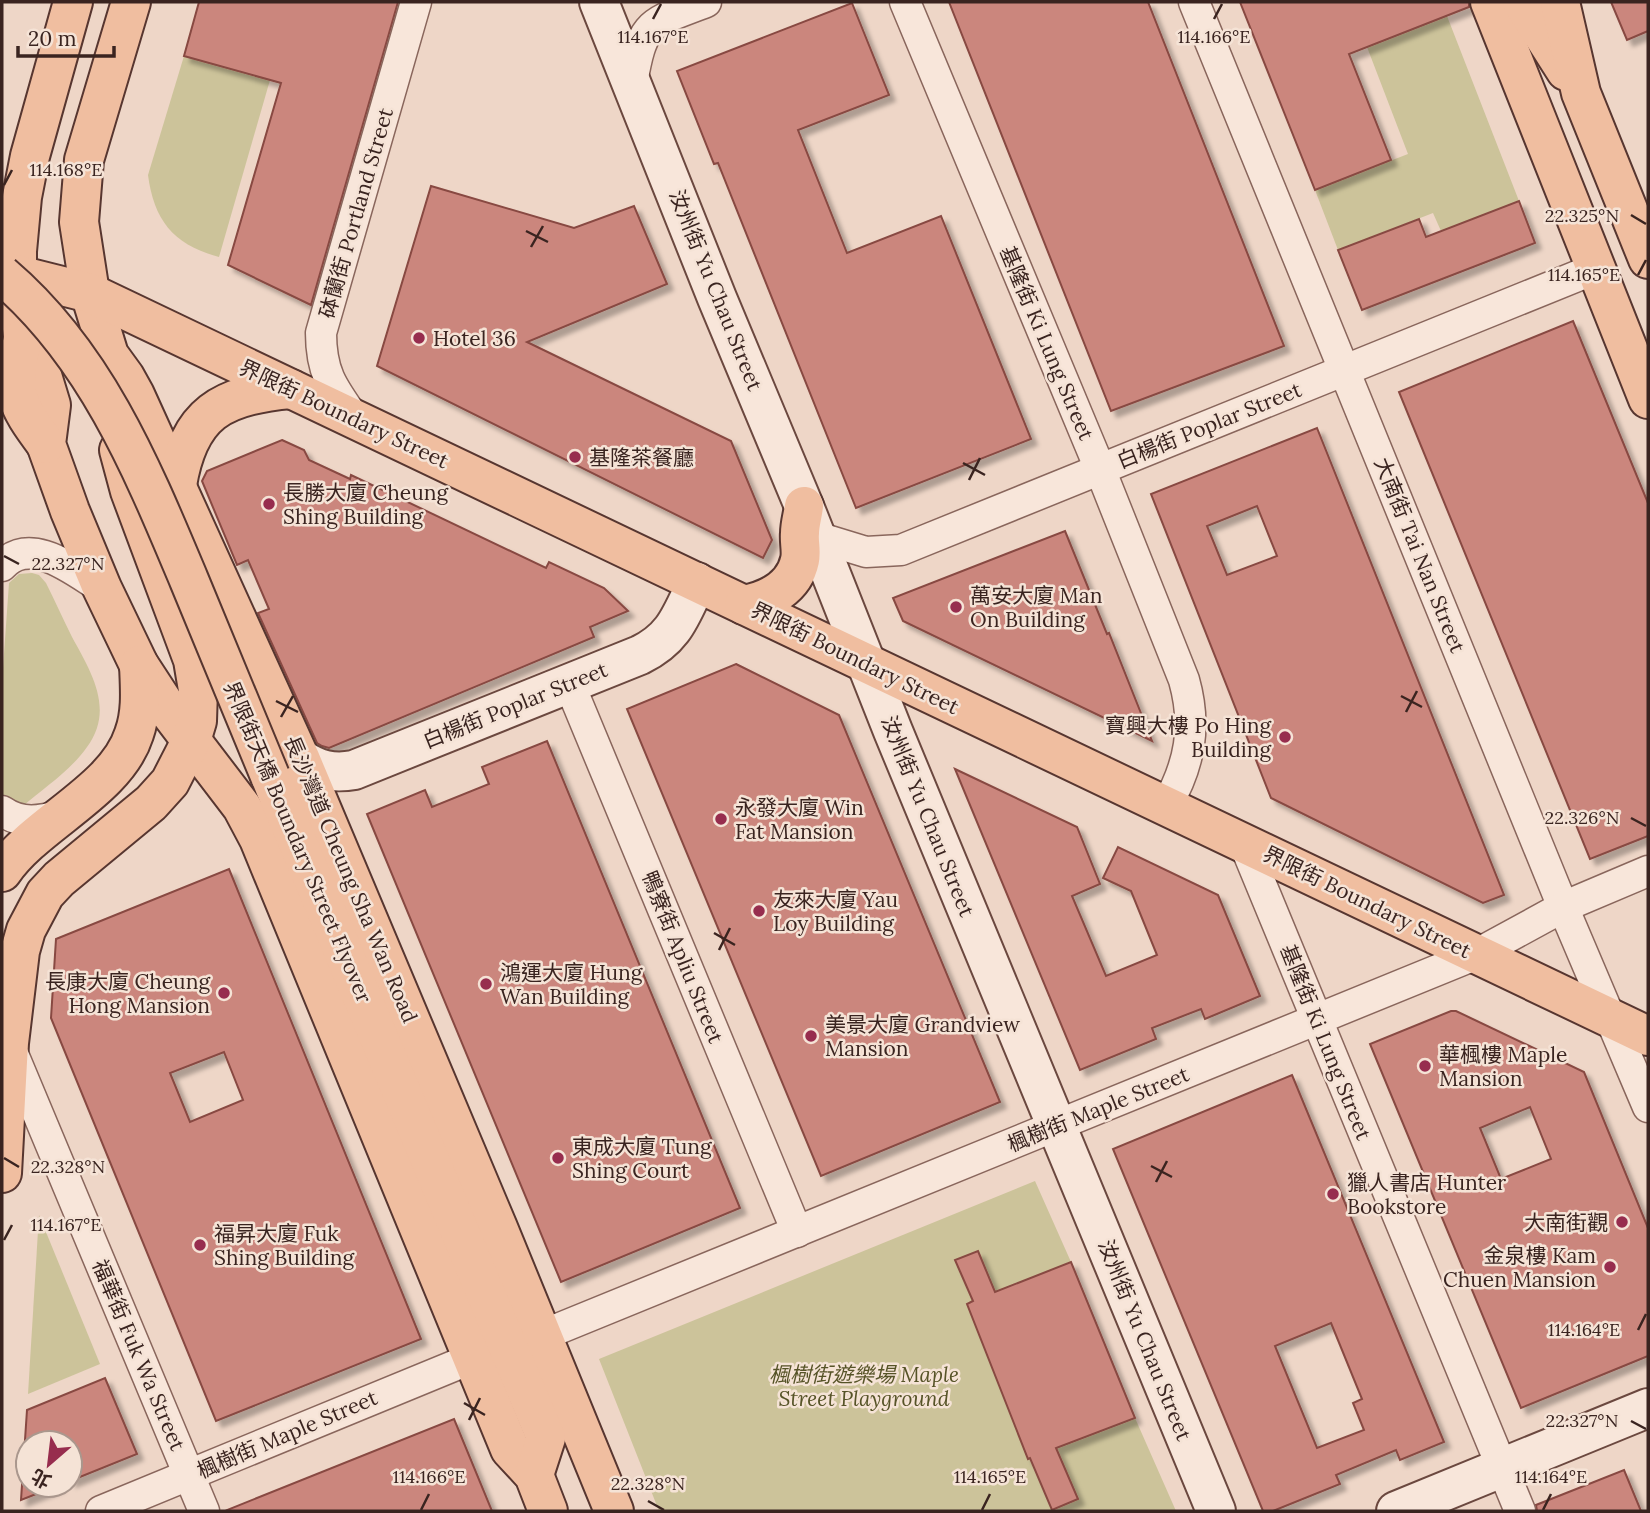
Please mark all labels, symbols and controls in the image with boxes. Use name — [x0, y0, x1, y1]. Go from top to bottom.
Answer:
scale bar — [18, 14, 114, 58]
text: 20 m — [28, 25, 77, 52]
text: 114.167°E — [618, 25, 688, 48]
text: 114.166°E — [1177, 25, 1251, 48]
street label: 砵蘭街 Portland Street — [313, 104, 399, 321]
text: 114.168°E — [30, 158, 102, 181]
street label: 汝州街 Yu Chau Street — [663, 186, 769, 395]
text: 22.325°N — [1545, 204, 1619, 227]
street label: 基隆街 Ki Lung Street — [994, 242, 1100, 445]
text: 114.165°E — [1548, 263, 1620, 286]
place label: Hotel 36 — [433, 325, 516, 352]
marker: Hotel 36 — [411, 330, 427, 346]
street label: 界限街 Boundary Street — [235, 354, 454, 475]
street label: 白楊街 Poplar Street — [1113, 375, 1306, 474]
place label: 基隆茶餐廳 — [589, 444, 694, 471]
marker: 基隆茶餐廳 — [567, 449, 583, 465]
street label: 大南街 Tai Nan Street — [1368, 453, 1472, 657]
place label: 長勝大廈 Cheung Shing Building — [283, 479, 448, 530]
marker: 長勝大廈 Cheung Shing Building — [261, 496, 277, 512]
text: 22.327°N — [32, 552, 104, 575]
place label: 萬安大廈 Man On Building — [970, 582, 1103, 633]
street label: 界限街 Boundary Street — [747, 596, 964, 721]
marker: 萬安大廈 Man On Building — [948, 599, 964, 615]
street label: 白楊街 Poplar Street — [419, 655, 612, 754]
street label: 界限街天橋 Boundary Street Flyover — [218, 677, 378, 1007]
street label: 汝州街 Yu Chau Street — [875, 712, 981, 921]
place label: 寶興大樓 Po Hing Building — [1105, 712, 1271, 763]
marker: 寶興大樓 Po Hing Building — [1277, 729, 1293, 745]
street label: 長沙灣道 Cheung Sha Wan Road — [278, 731, 424, 1027]
place label: 永發大廈 Win Fat Mansion — [735, 794, 864, 845]
text: 22.326°N — [1545, 806, 1619, 829]
marker: 永發大廈 Win Fat Mansion — [713, 811, 729, 827]
street label: 界限街 Boundary Street — [1259, 840, 1476, 965]
street label: 鴨寮街 Apliu Street — [636, 867, 730, 1048]
place label: 友來大廈 Yau Loy Building — [773, 886, 898, 937]
marker: 友來大廈 Yau Loy Building — [751, 903, 767, 919]
street label: 基隆街 Ki Lung Street — [1274, 940, 1378, 1144]
place label: 鴻運大廈 Hung Wan Building — [500, 959, 643, 1010]
place label: 長康大廈 Cheung Hong Mansion — [45, 968, 210, 1019]
marker: 鴻運大廈 Hung Wan Building — [478, 976, 494, 992]
marker: 長康大廈 Cheung Hong Mansion — [216, 985, 232, 1001]
place label: 美景大廈 Grandview Mansion — [825, 1011, 1020, 1062]
marker: 美景大廈 Grandview Mansion — [803, 1028, 819, 1044]
place label: 華楓樓 Maple Mansion — [1439, 1041, 1567, 1092]
marker: 華楓樓 Maple Mansion — [1417, 1058, 1433, 1074]
street label: 楓樹街 Maple Street — [1003, 1060, 1193, 1158]
place label: 東成大廈 Tung Shing Court — [572, 1133, 712, 1184]
marker: 東成大廈 Tung Shing Court — [550, 1150, 566, 1166]
text: 22.328°N — [31, 1155, 105, 1178]
place label: 獵人書店 Hunter Bookstore — [1347, 1169, 1506, 1220]
marker: 獵人書店 Hunter Bookstore — [1325, 1186, 1341, 1202]
place label: 大南街觀 — [1524, 1209, 1608, 1236]
text: 114.167°E — [31, 1213, 101, 1236]
marker: 大南街觀 — [1614, 1214, 1630, 1230]
place label: 福昇大廈 Fuk Shing Building — [214, 1220, 355, 1271]
street label: 汝州街 Yu Chau Street — [1092, 1236, 1198, 1445]
marker: 福昇大廈 Fuk Shing Building — [192, 1237, 208, 1253]
place label: 金泉樓 Kam Chuen Mansion — [1443, 1242, 1596, 1293]
street label: 福華街 Fuk Wa Street — [86, 1255, 192, 1455]
marker: 金泉樓 Kam Chuen Mansion — [1602, 1259, 1618, 1275]
text: 114.164°E — [1548, 1318, 1620, 1341]
park label: 楓樹街遊樂場 Maple Street Playground — [769, 1361, 959, 1412]
street label: 楓樹街 Maple Street — [193, 1383, 382, 1484]
text: 22.327°N — [1546, 1409, 1618, 1432]
north arrow — [14, 1429, 84, 1499]
text: 北 — [27, 1464, 55, 1494]
text: 114.166°E — [392, 1465, 466, 1488]
text: 114.165°E — [954, 1465, 1026, 1488]
text: 114.164°E — [1515, 1465, 1587, 1488]
text: 22.328°N — [611, 1472, 685, 1495]

